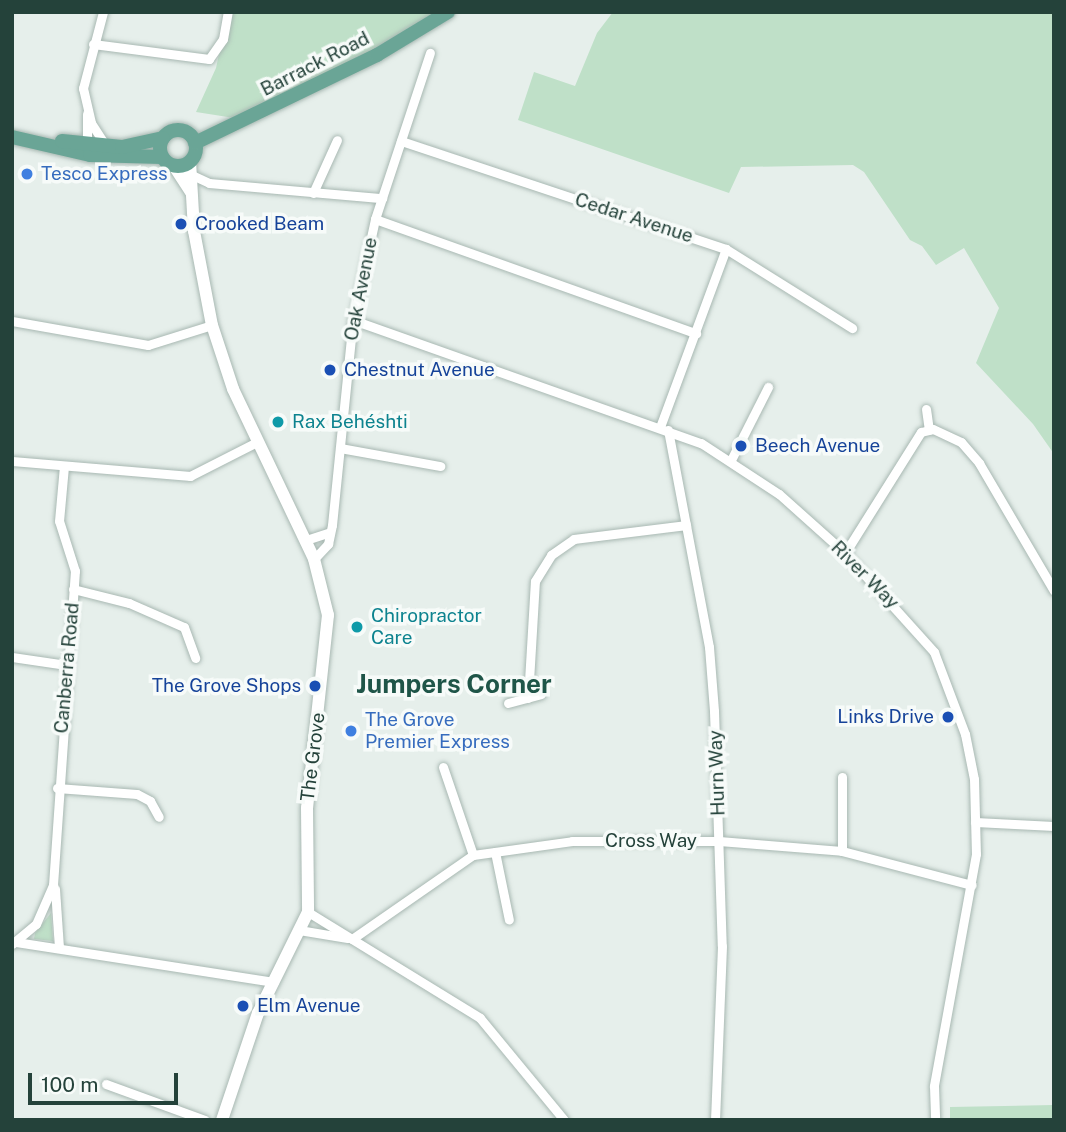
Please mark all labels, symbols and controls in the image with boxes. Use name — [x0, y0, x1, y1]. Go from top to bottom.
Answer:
street label: Barrack Road — [257, 27, 373, 101]
place label: Tesco Express — [41, 163, 168, 185]
marker: Tesco Express — [19, 166, 35, 182]
street label: Cedar Avenue — [572, 188, 696, 248]
place label: Crooked Beam — [195, 213, 324, 235]
marker: Crooked Beam — [173, 216, 189, 232]
street label: Oak Avenue — [340, 235, 382, 343]
place label: Chestnut Avenue — [344, 359, 495, 381]
marker: Chestnut Avenue — [322, 362, 338, 378]
place label: Rax Behéshti — [292, 411, 408, 433]
marker: Rax Behéshti — [270, 414, 286, 430]
place label: Beech Avenue — [755, 435, 880, 457]
marker: Beech Avenue — [733, 438, 749, 454]
street label: River Way — [826, 536, 904, 614]
street label: Canberra Road — [50, 602, 84, 734]
place label: Chiropractor Care — [371, 605, 482, 649]
marker: Chiropractor Care — [349, 619, 365, 635]
district label: Jumpers Corner — [356, 668, 552, 700]
place label: The Grove Shops — [152, 675, 301, 697]
marker: The Grove Shops — [307, 678, 323, 694]
place label: Links Drive — [837, 706, 934, 728]
place label: The Grove Premier Express — [365, 709, 510, 753]
marker: Links Drive — [940, 709, 956, 725]
street label: The Grove — [296, 711, 330, 803]
marker: The Grove Premier Express — [343, 723, 359, 739]
street label: Hurn Way — [704, 729, 730, 817]
street label: Cross Way — [605, 830, 697, 852]
place label: Elm Avenue — [257, 995, 361, 1017]
marker: Elm Avenue — [235, 998, 251, 1014]
scale bar — [32, 1058, 182, 1102]
text: 100 m — [41, 1072, 98, 1097]

